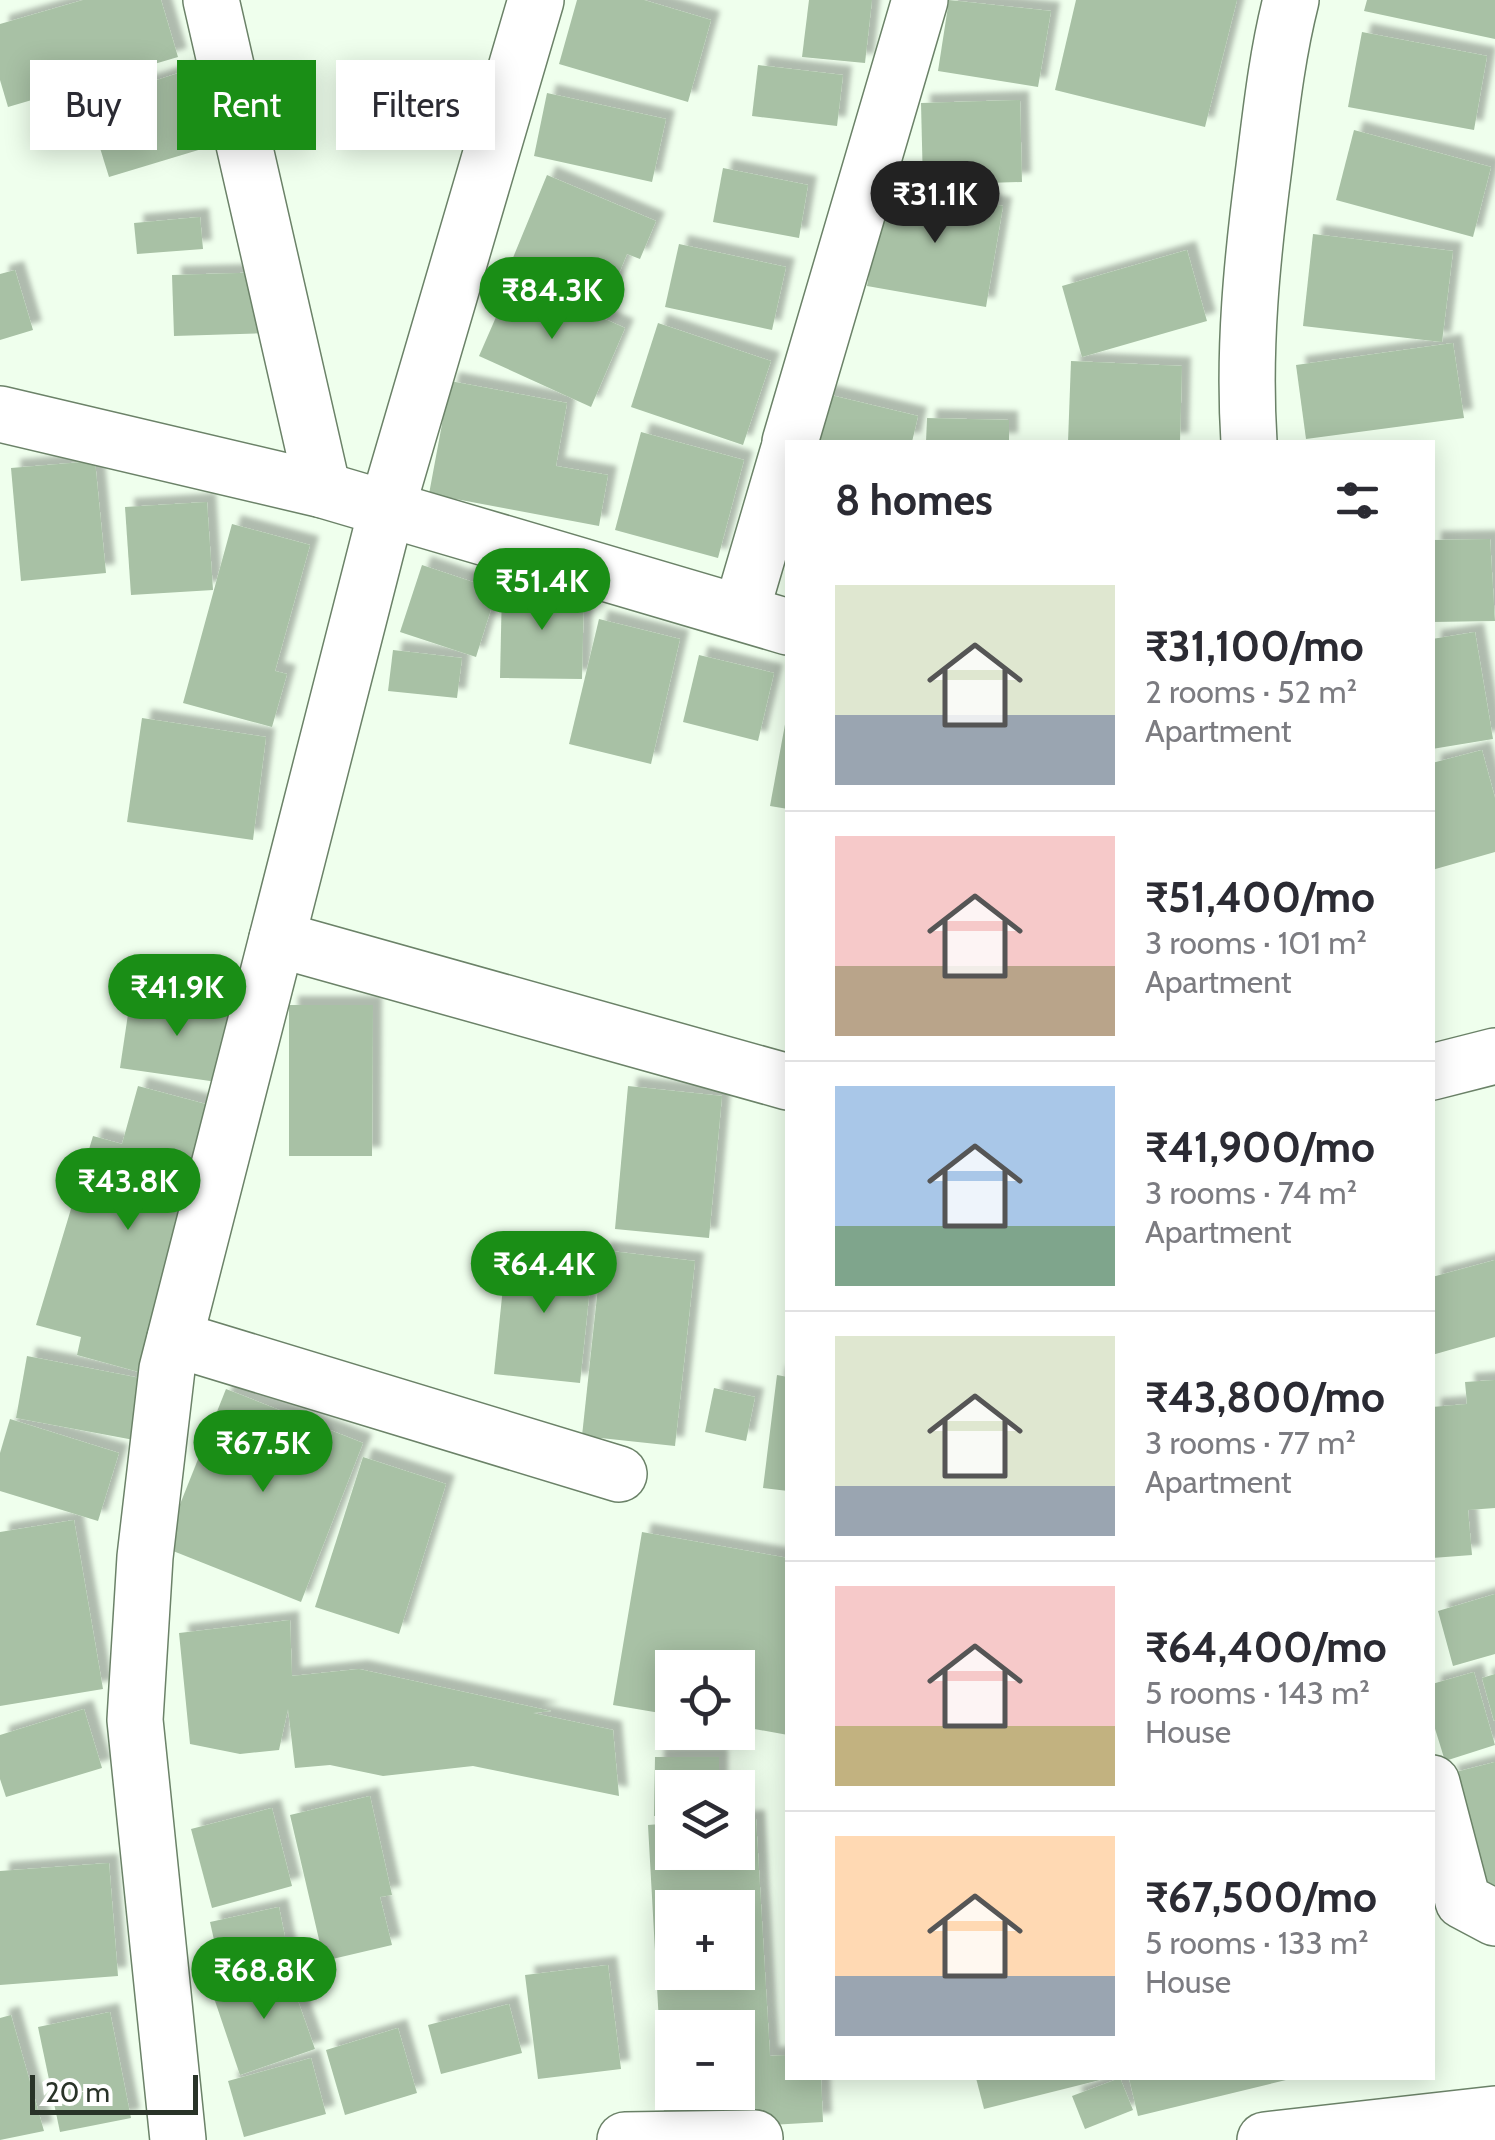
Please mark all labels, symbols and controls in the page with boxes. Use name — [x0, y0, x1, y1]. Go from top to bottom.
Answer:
chip: Buy — [30, 60, 157, 150]
chip: Rent — [177, 60, 316, 150]
chip: Filters — [336, 60, 495, 150]
pin: ₹31.1K — [854, 161, 1016, 246]
text: ₹31.1K — [893, 174, 977, 213]
pin: ₹84.3K — [471, 257, 633, 342]
text: ₹84.3K — [501, 270, 603, 309]
icon: filters — [1330, 473, 1385, 528]
text: 8 homes — [835, 474, 993, 526]
pin: ₹51.4K — [461, 548, 623, 633]
text: ₹51.4K — [495, 561, 589, 600]
text: ₹31,100/mo — [1145, 620, 1364, 672]
icon: home — [915, 625, 1035, 745]
text: 2 rooms · 52 m² — [1145, 672, 1357, 711]
text: Apartment — [1145, 711, 1292, 750]
text: ₹51,400/mo — [1145, 871, 1375, 923]
icon: home — [915, 876, 1035, 996]
text: 3 rooms · 101 m² — [1145, 923, 1367, 962]
pin: ₹41.9K — [96, 954, 258, 1039]
text: Apartment — [1145, 962, 1292, 1001]
text: ₹41.9K — [130, 967, 224, 1006]
text: ₹41,900/mo — [1145, 1121, 1375, 1173]
icon: home — [915, 1126, 1035, 1246]
pin: ₹43.8K — [47, 1148, 209, 1233]
text: ₹43.8K — [77, 1161, 179, 1200]
text: 3 rooms · 74 m² — [1145, 1173, 1357, 1212]
text: Apartment — [1145, 1212, 1292, 1251]
pin: ₹64.4K — [463, 1231, 625, 1316]
text: ₹64.4K — [493, 1244, 595, 1283]
text: ₹43,800/mo — [1145, 1371, 1385, 1423]
icon: home — [915, 1376, 1035, 1496]
pin: ₹67.5K — [182, 1410, 344, 1495]
text: ₹67.5K — [216, 1423, 310, 1462]
text: 3 rooms · 77 m² — [1145, 1423, 1356, 1462]
text: Apartment — [1145, 1462, 1292, 1501]
text: ₹64,400/mo — [1145, 1621, 1387, 1673]
icon: home — [915, 1626, 1035, 1746]
map controls — [655, 1650, 755, 2110]
button: locate — [655, 1650, 755, 1750]
text: 5 rooms · 143 m² — [1145, 1673, 1370, 1712]
text: House — [1145, 1712, 1231, 1751]
button: layers — [655, 1770, 755, 1870]
text: ₹67,500/mo — [1145, 1871, 1377, 1923]
icon: home — [915, 1876, 1035, 1996]
button: + — [655, 1890, 755, 1990]
text: 5 rooms · 133 m² — [1145, 1923, 1369, 1962]
pin: ₹68.8K — [183, 1937, 345, 2022]
text: ₹68.8K — [213, 1950, 315, 1989]
text: House — [1145, 1962, 1231, 2001]
button: − — [655, 2010, 755, 2110]
scale bar — [30, 2070, 198, 2114]
text: 20 m — [45, 2075, 110, 2109]

